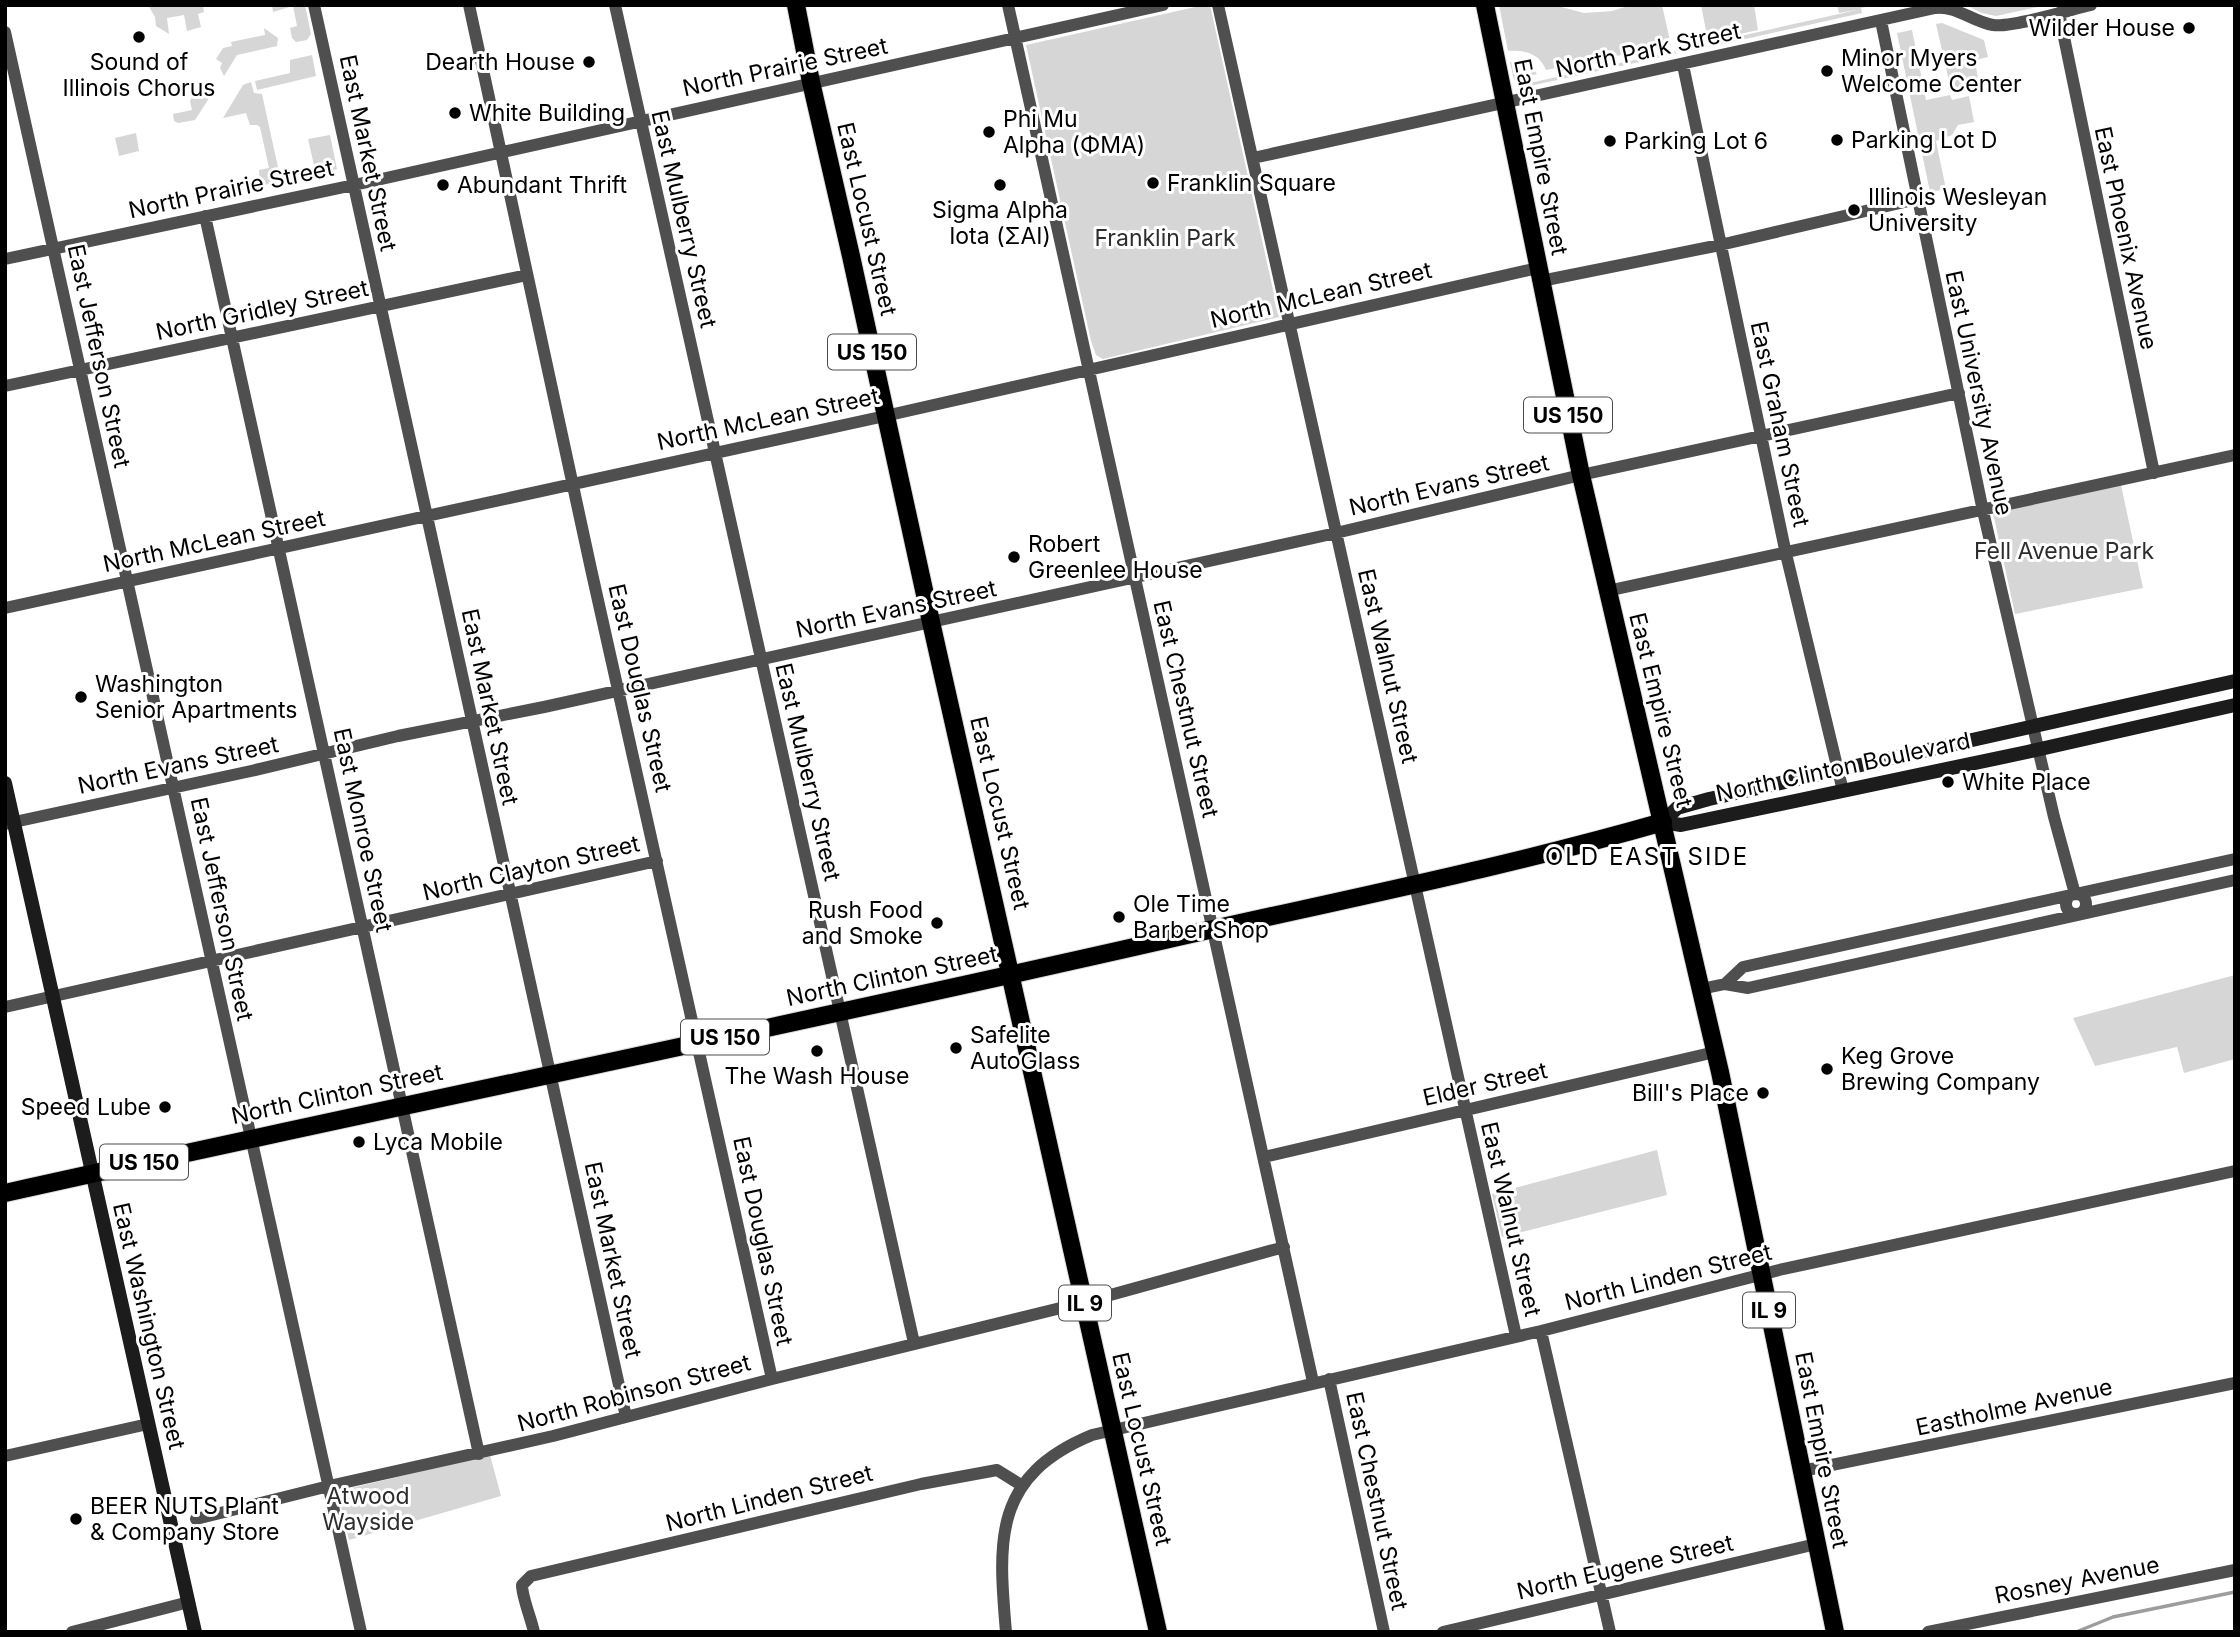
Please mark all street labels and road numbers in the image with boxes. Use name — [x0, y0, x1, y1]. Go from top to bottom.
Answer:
street label: North Park Street — [1553, 17, 1743, 83]
street label: North Prairie Street — [680, 31, 891, 102]
street label: East Market Street — [334, 52, 403, 254]
street label: East Empire Street — [1508, 56, 1574, 258]
street label: East Mulberry Street — [645, 107, 723, 331]
street label: East Locust Street — [831, 120, 903, 319]
street label: East Phoenix Avenue — [2089, 124, 2163, 352]
street label: North Prairie Street — [126, 153, 337, 224]
street label: East Jefferson Street — [62, 242, 136, 471]
street label: North McLean Street — [1208, 256, 1435, 334]
street label: East University Avenue — [1939, 268, 2019, 518]
street label: North Gridley Street — [153, 274, 371, 346]
street label: East Graham Street — [1745, 319, 1816, 530]
road number: US 150 — [828, 334, 916, 370]
street label: North McLean Street — [654, 382, 882, 456]
road number: US 150 — [1524, 398, 1612, 432]
street label: North Evans Street — [1346, 448, 1552, 522]
street label: North McLean Street — [100, 504, 328, 578]
street label: East Walnut Street — [1352, 566, 1424, 767]
street label: North Evans Street — [793, 574, 999, 644]
street label: East Douglas Street — [602, 581, 678, 795]
street label: East Chestnut Street — [1147, 597, 1225, 821]
street label: East Market Street — [456, 606, 525, 808]
street label: East Empire Street — [1623, 610, 1699, 811]
street label: East Mulberry Street — [769, 660, 847, 884]
street label: East Locust Street — [964, 714, 1036, 913]
street label: East Monroe Street — [328, 725, 398, 935]
street label: North Clinton Boulevard — [1713, 726, 1973, 808]
street label: North Evans Street — [75, 730, 281, 800]
street label: East Jefferson Street — [185, 795, 259, 1024]
street label: North Clayton Street — [420, 829, 643, 907]
street label: North Clinton Street — [784, 940, 1001, 1012]
road number: US 150 — [681, 1020, 769, 1054]
street label: Elder Street — [1420, 1056, 1550, 1112]
street label: North Clinton Street — [229, 1058, 446, 1130]
street label: East Walnut Street — [1475, 1119, 1547, 1320]
street label: East Douglas Street — [727, 1134, 799, 1349]
road number: US 150 — [100, 1144, 188, 1180]
street label: East Market Street — [579, 1159, 648, 1361]
street label: East Washington Street — [107, 1200, 191, 1453]
street label: North Linden Street — [1562, 1238, 1775, 1316]
road number: IL 9 — [1059, 1286, 1111, 1320]
road number: IL 9 — [1743, 1292, 1795, 1328]
street label: North Robinson Street — [514, 1348, 754, 1438]
street label: East Empire Street — [1789, 1349, 1855, 1551]
street label: East Locust Street — [1106, 1350, 1178, 1549]
street label: Eastholme Avenue — [1913, 1372, 2115, 1442]
street label: East Chestnut Street — [1340, 1389, 1414, 1613]
street label: North Linden Street — [663, 1459, 876, 1537]
street label: North Eugene Street — [1514, 1528, 1736, 1606]
street label: Rosney Avenue — [1992, 1550, 2162, 1610]

